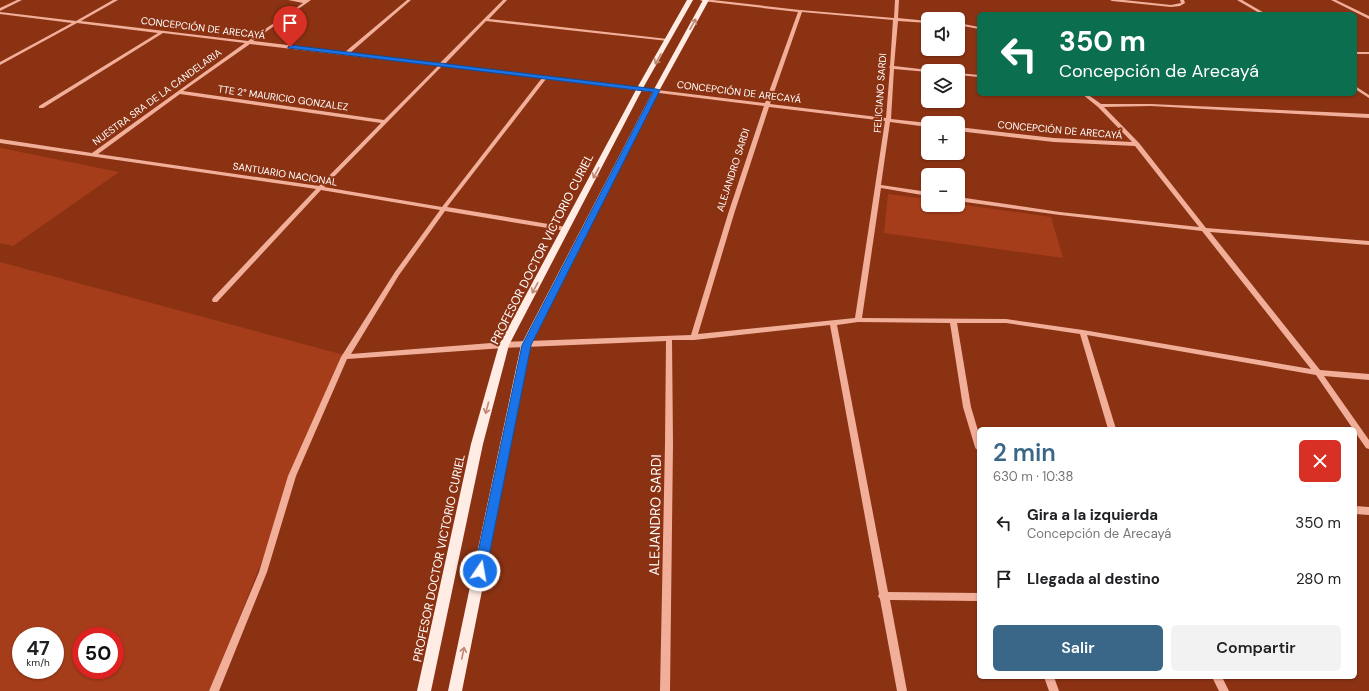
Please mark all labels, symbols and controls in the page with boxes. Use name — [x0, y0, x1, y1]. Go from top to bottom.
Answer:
pin — [273, 6, 307, 47]
icon: arrive — [279, 12, 301, 34]
map controls — [921, 12, 965, 212]
button: sound — [921, 12, 965, 56]
street label: CONCEPCIÓN DE ARECAYÁ — [140, 14, 266, 42]
one-way arrow — [690, 18, 697, 30]
text: 350 m — [1059, 23, 1146, 60]
icon: left — [993, 28, 1045, 80]
street label: NUESTRA SRA DE LA CANDELARIA — [90, 46, 224, 148]
one-way arrow — [653, 52, 661, 64]
street label: FELICIANO SARDI — [871, 53, 889, 133]
text: Concepción de Arecayá — [1059, 59, 1259, 83]
button: layers — [921, 64, 965, 108]
street label: CONCEPCIÓN DE ARECAYÁ — [676, 78, 802, 106]
street label: TTE 2° MAURICIO GONZALEZ — [217, 82, 349, 114]
button: + — [921, 116, 965, 160]
street label: CONCEPCIÓN DE ARECAYÁ — [997, 118, 1123, 142]
street label: ALEJANDRO SARDI — [713, 127, 753, 213]
street label: PROFESOR DOCTOR VICTORIO CURIEL — [487, 151, 597, 347]
street label: SANTUARIO NACIONAL — [232, 159, 338, 189]
one-way arrow — [591, 167, 599, 179]
button: − — [921, 168, 965, 212]
one-way arrow — [530, 281, 538, 293]
one-way arrow — [483, 401, 490, 414]
text: 2 min — [993, 437, 1056, 468]
button: close — [1299, 440, 1341, 482]
street label: PROFESOR DOCTOR VICTORIO CURIEL — [409, 453, 469, 663]
street label: ALEJANDRO SARDI — [645, 454, 665, 576]
text: 630 m · 10:38 — [993, 468, 1073, 485]
text: Gira a la izquierda — [1027, 505, 1158, 525]
icon: left — [993, 512, 1015, 534]
text: 350 m — [1295, 513, 1341, 533]
text: Concepción de Arecayá — [1027, 525, 1171, 542]
position arrow — [459, 550, 501, 592]
icon: arrive — [993, 568, 1015, 590]
text: Llegada al destino — [1027, 569, 1160, 589]
text: 280 m — [1296, 569, 1341, 589]
button: Salir — [993, 625, 1163, 671]
button: Compartir — [1171, 625, 1341, 671]
speed limit sign: 50 — [72, 627, 124, 679]
text: 47 — [26, 635, 50, 661]
one-way arrow — [459, 647, 467, 660]
text: km/h — [26, 656, 50, 669]

